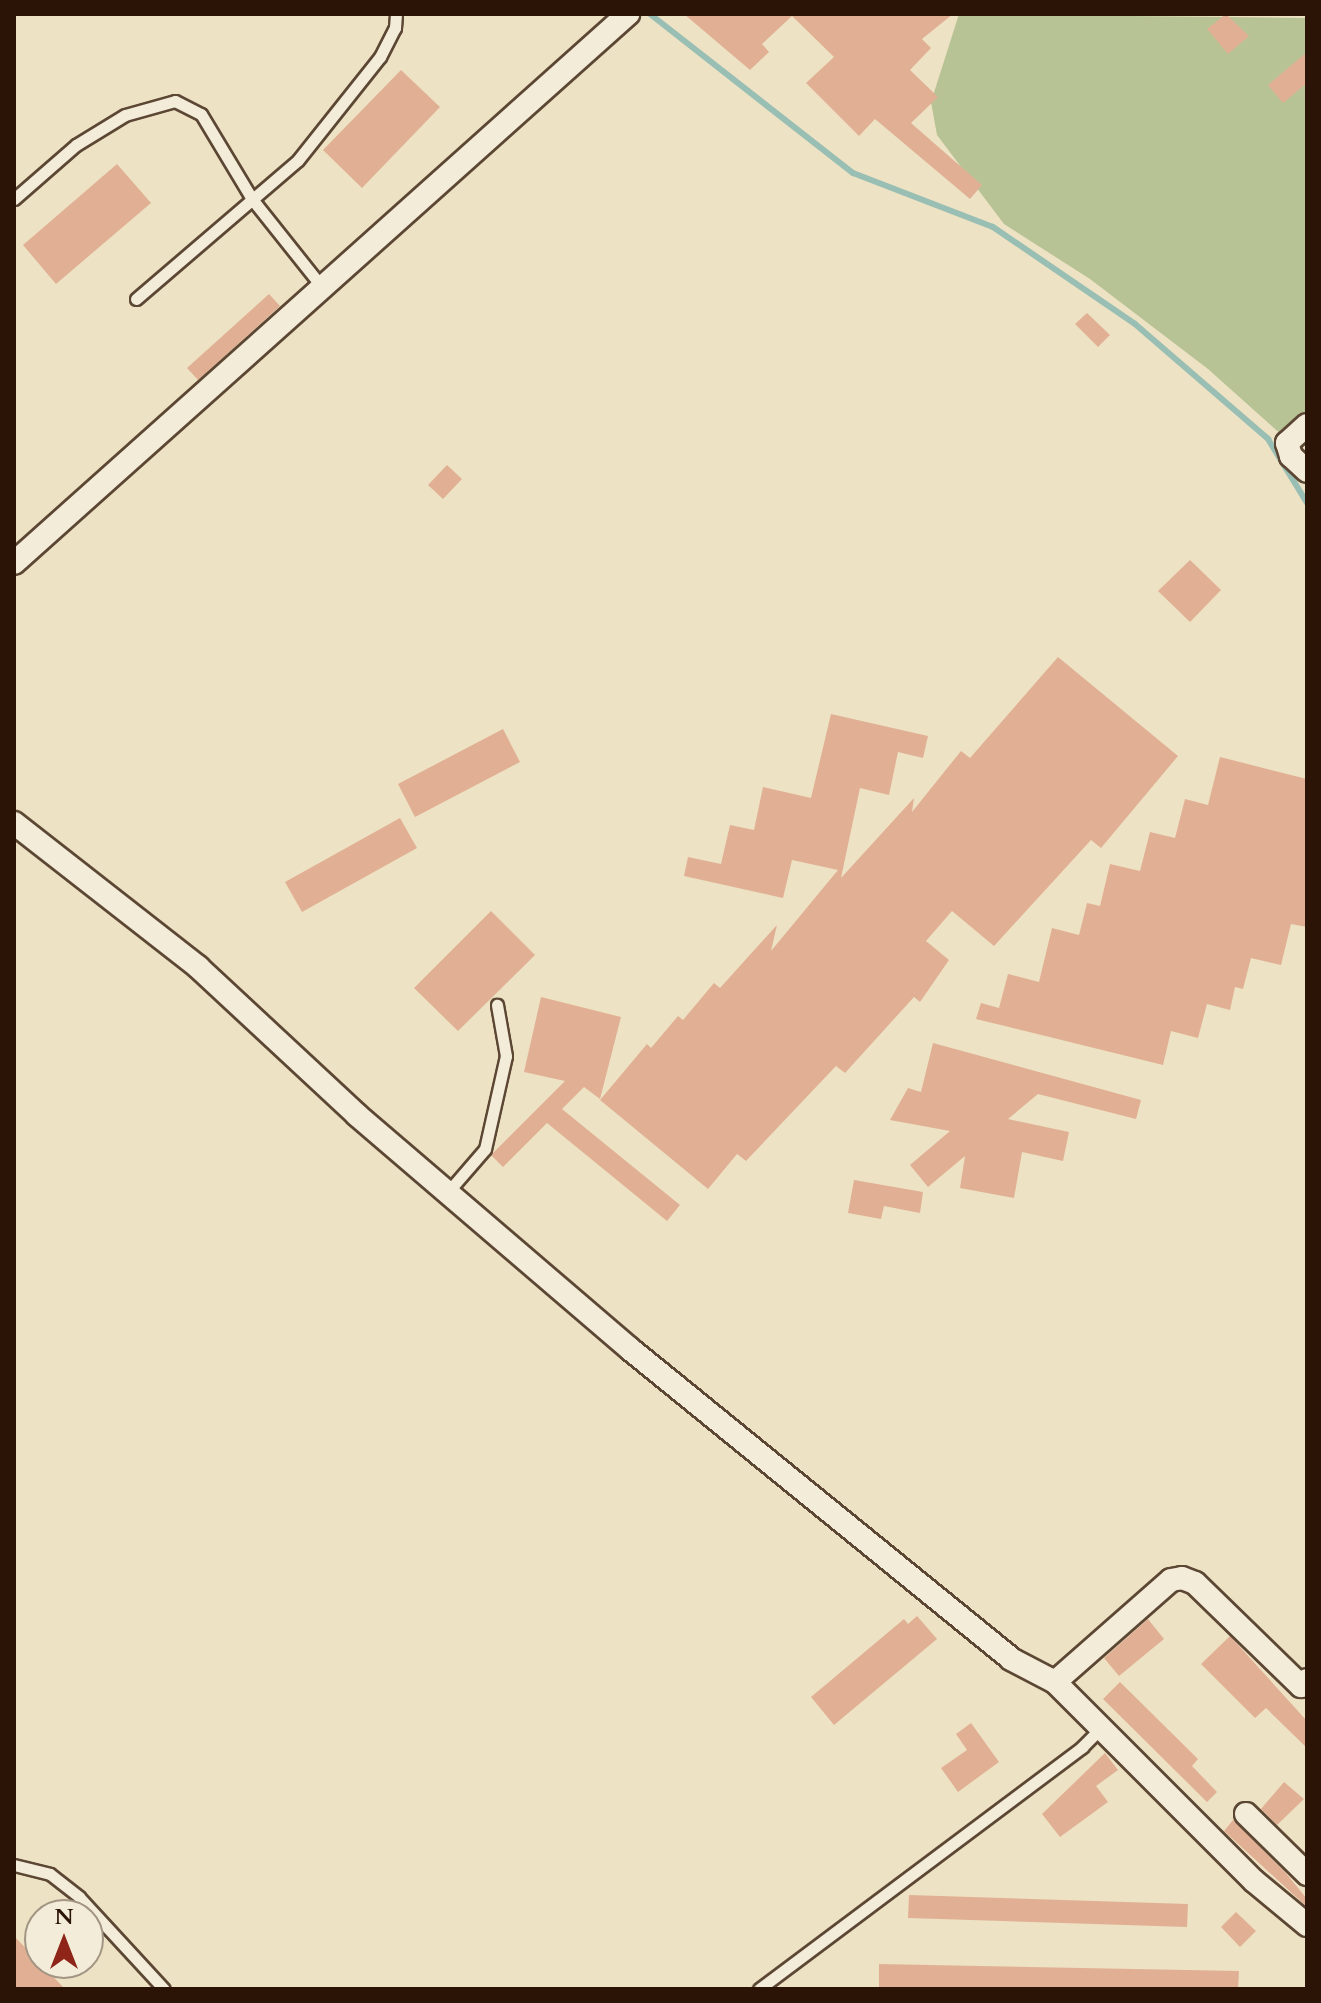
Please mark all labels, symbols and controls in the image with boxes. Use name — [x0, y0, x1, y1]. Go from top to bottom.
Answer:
north arrow — [24, 1899, 104, 1979]
text: N — [54, 1902, 74, 1932]

